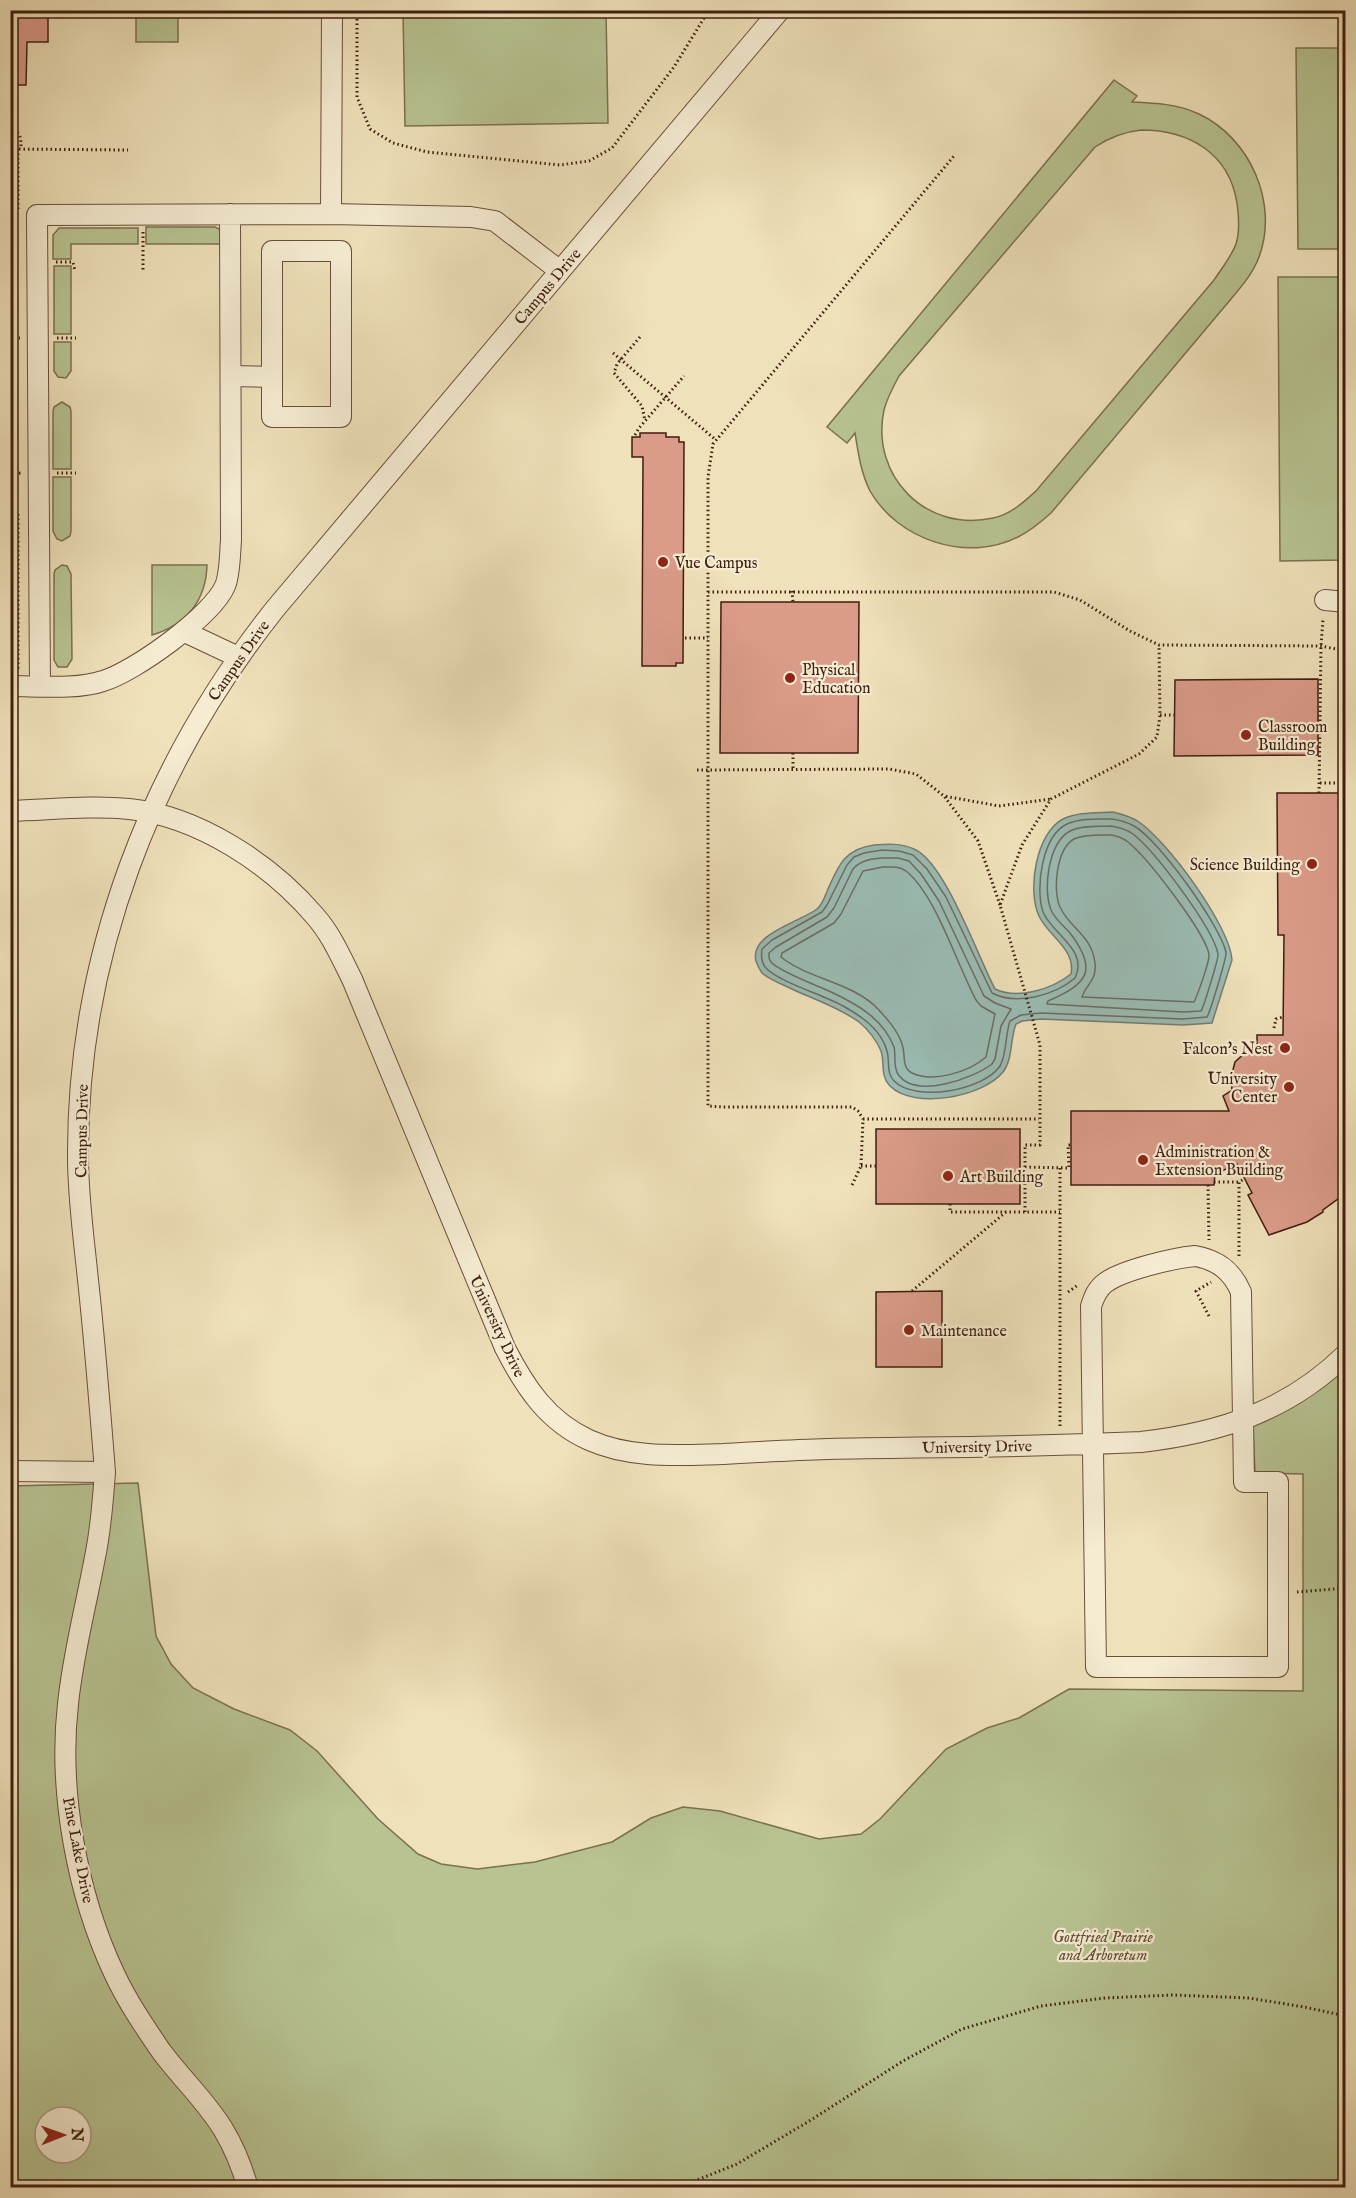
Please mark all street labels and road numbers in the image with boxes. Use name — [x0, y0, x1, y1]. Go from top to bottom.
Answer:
street label: Campus Drive — [511, 245, 586, 330]
street label: Campus Drive — [204, 617, 275, 705]
street label: Campus Drive — [72, 1084, 94, 1178]
street label: University Drive — [464, 1273, 529, 1381]
street label: University Drive — [922, 1437, 1032, 1459]
street label: Pine Lake Drive — [57, 1796, 97, 1905]

